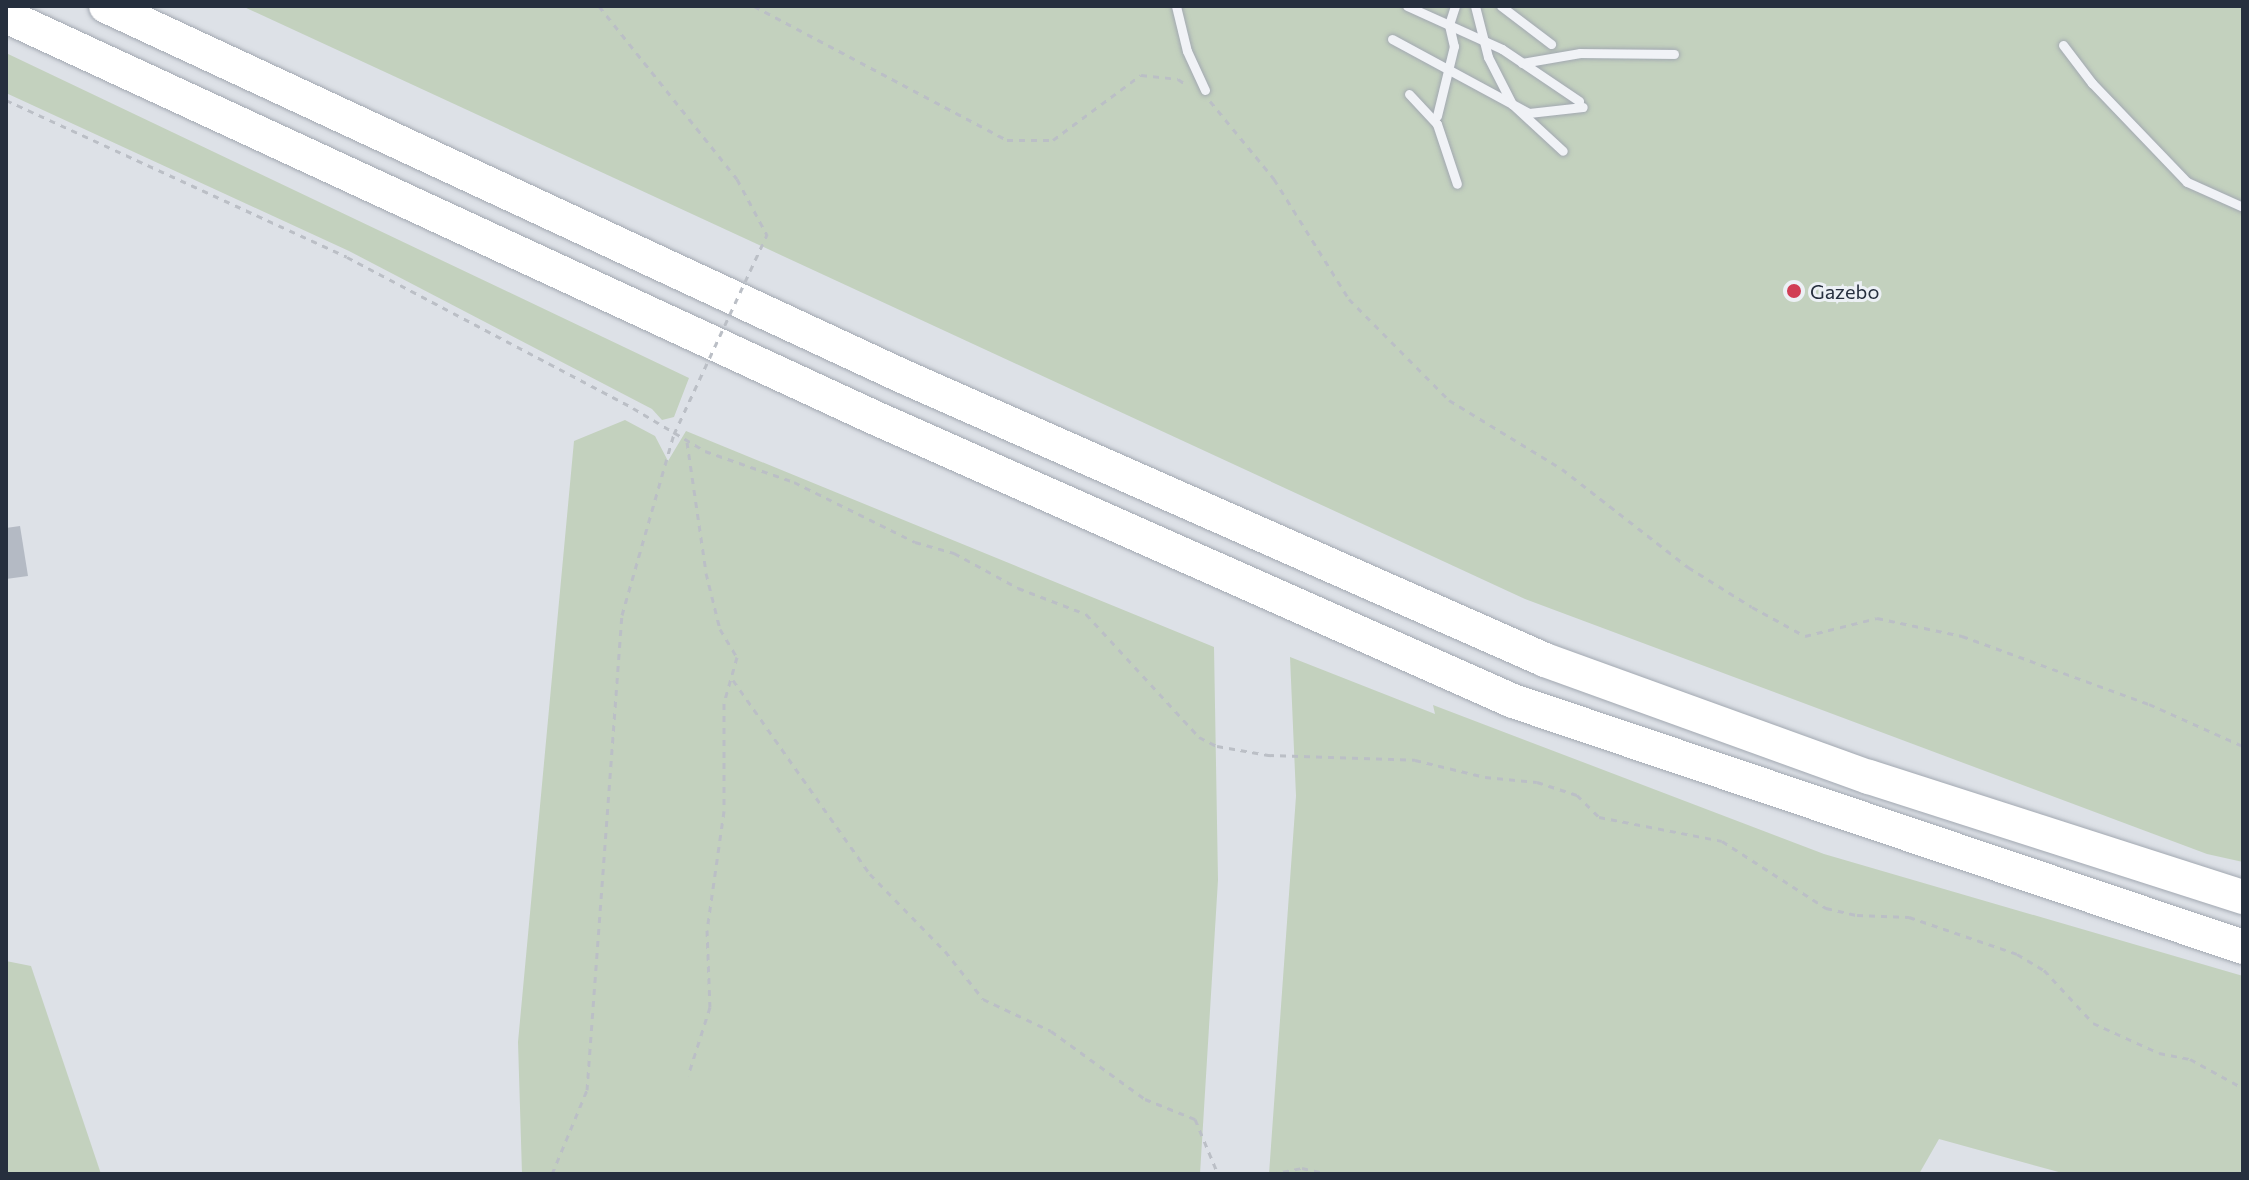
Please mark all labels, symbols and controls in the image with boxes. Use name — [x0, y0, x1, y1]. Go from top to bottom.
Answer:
place label: Gazebo — [1810, 279, 1879, 303]
marker: Gazebo — [1785, 282, 1803, 300]

